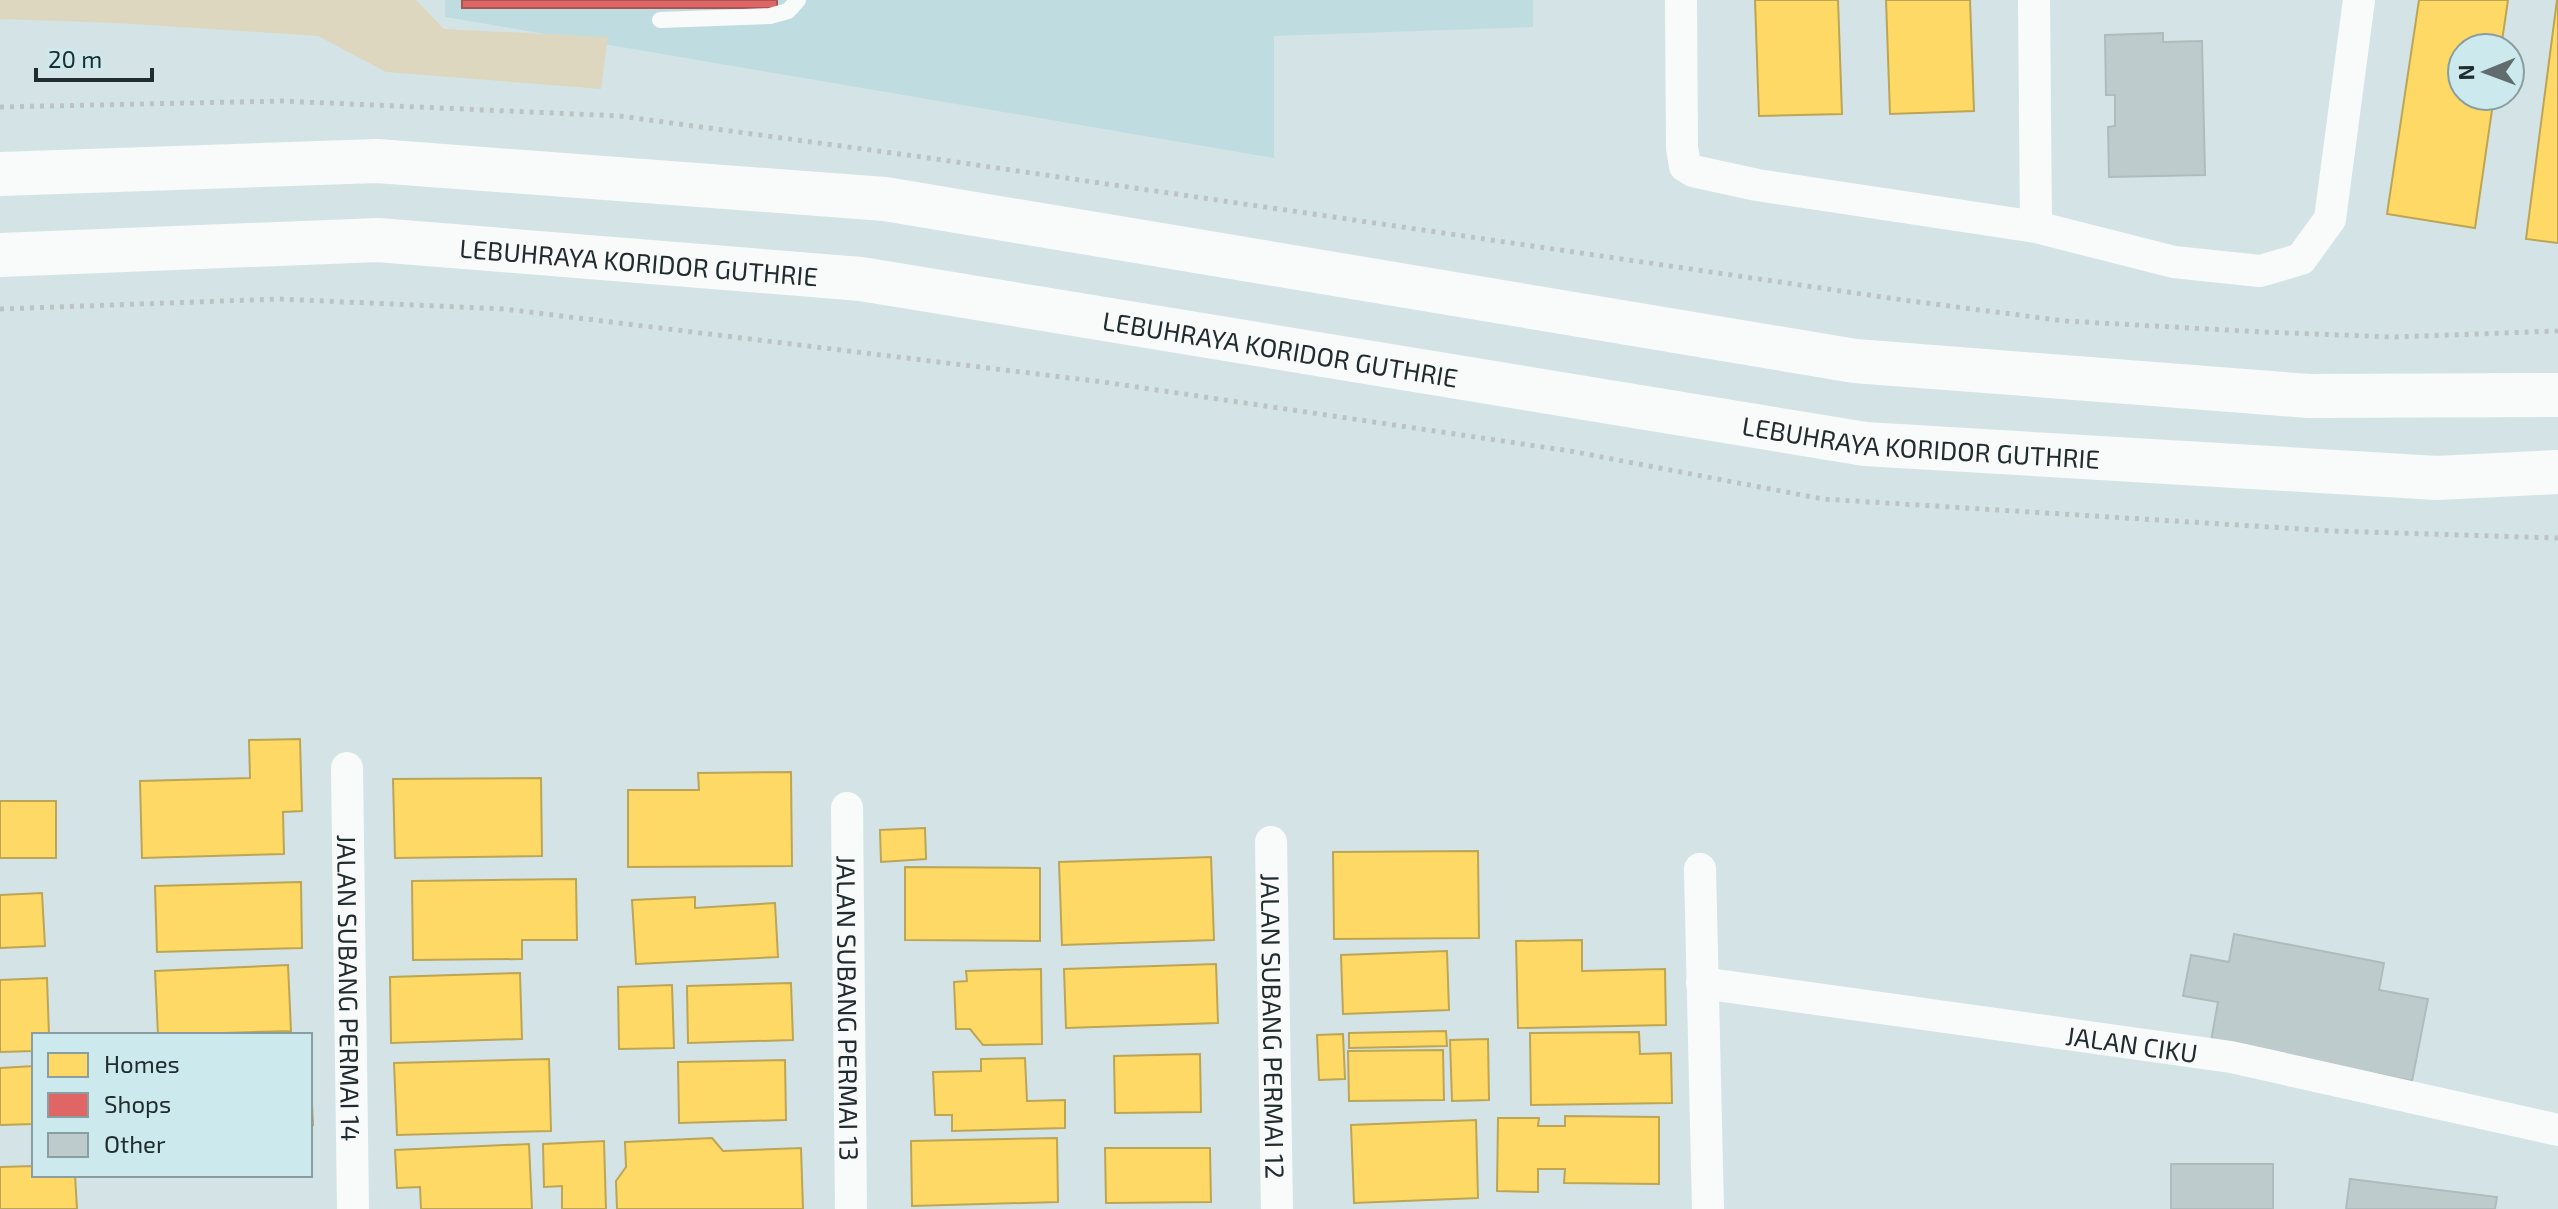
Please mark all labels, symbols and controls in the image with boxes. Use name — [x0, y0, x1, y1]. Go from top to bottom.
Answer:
scale bar — [36, 32, 152, 82]
north arrow — [2446, 32, 2526, 112]
text: 20 m — [48, 44, 102, 73]
text: N — [2452, 64, 2478, 81]
street label: LEBUHRAYA KORIDOR GUTHRIE — [458, 231, 819, 291]
street label: LEBUHRAYA KORIDOR GUTHRIE — [1101, 303, 1460, 392]
street label: LEBUHRAYA KORIDOR GUTHRIE — [1740, 409, 2101, 473]
street label: JALAN SUBANG PERMAI 14 — [332, 834, 368, 1142]
street label: JALAN SUBANG PERMAI 13 — [832, 855, 866, 1161]
street label: JALAN SUBANG PERMAI 12 — [1256, 873, 1292, 1179]
street label: JALAN CIKU — [2064, 1019, 2200, 1068]
legend — [32, 1033, 312, 1177]
text: Homes — [104, 1049, 180, 1078]
text: Shops — [104, 1089, 171, 1118]
text: Other — [104, 1129, 166, 1158]

